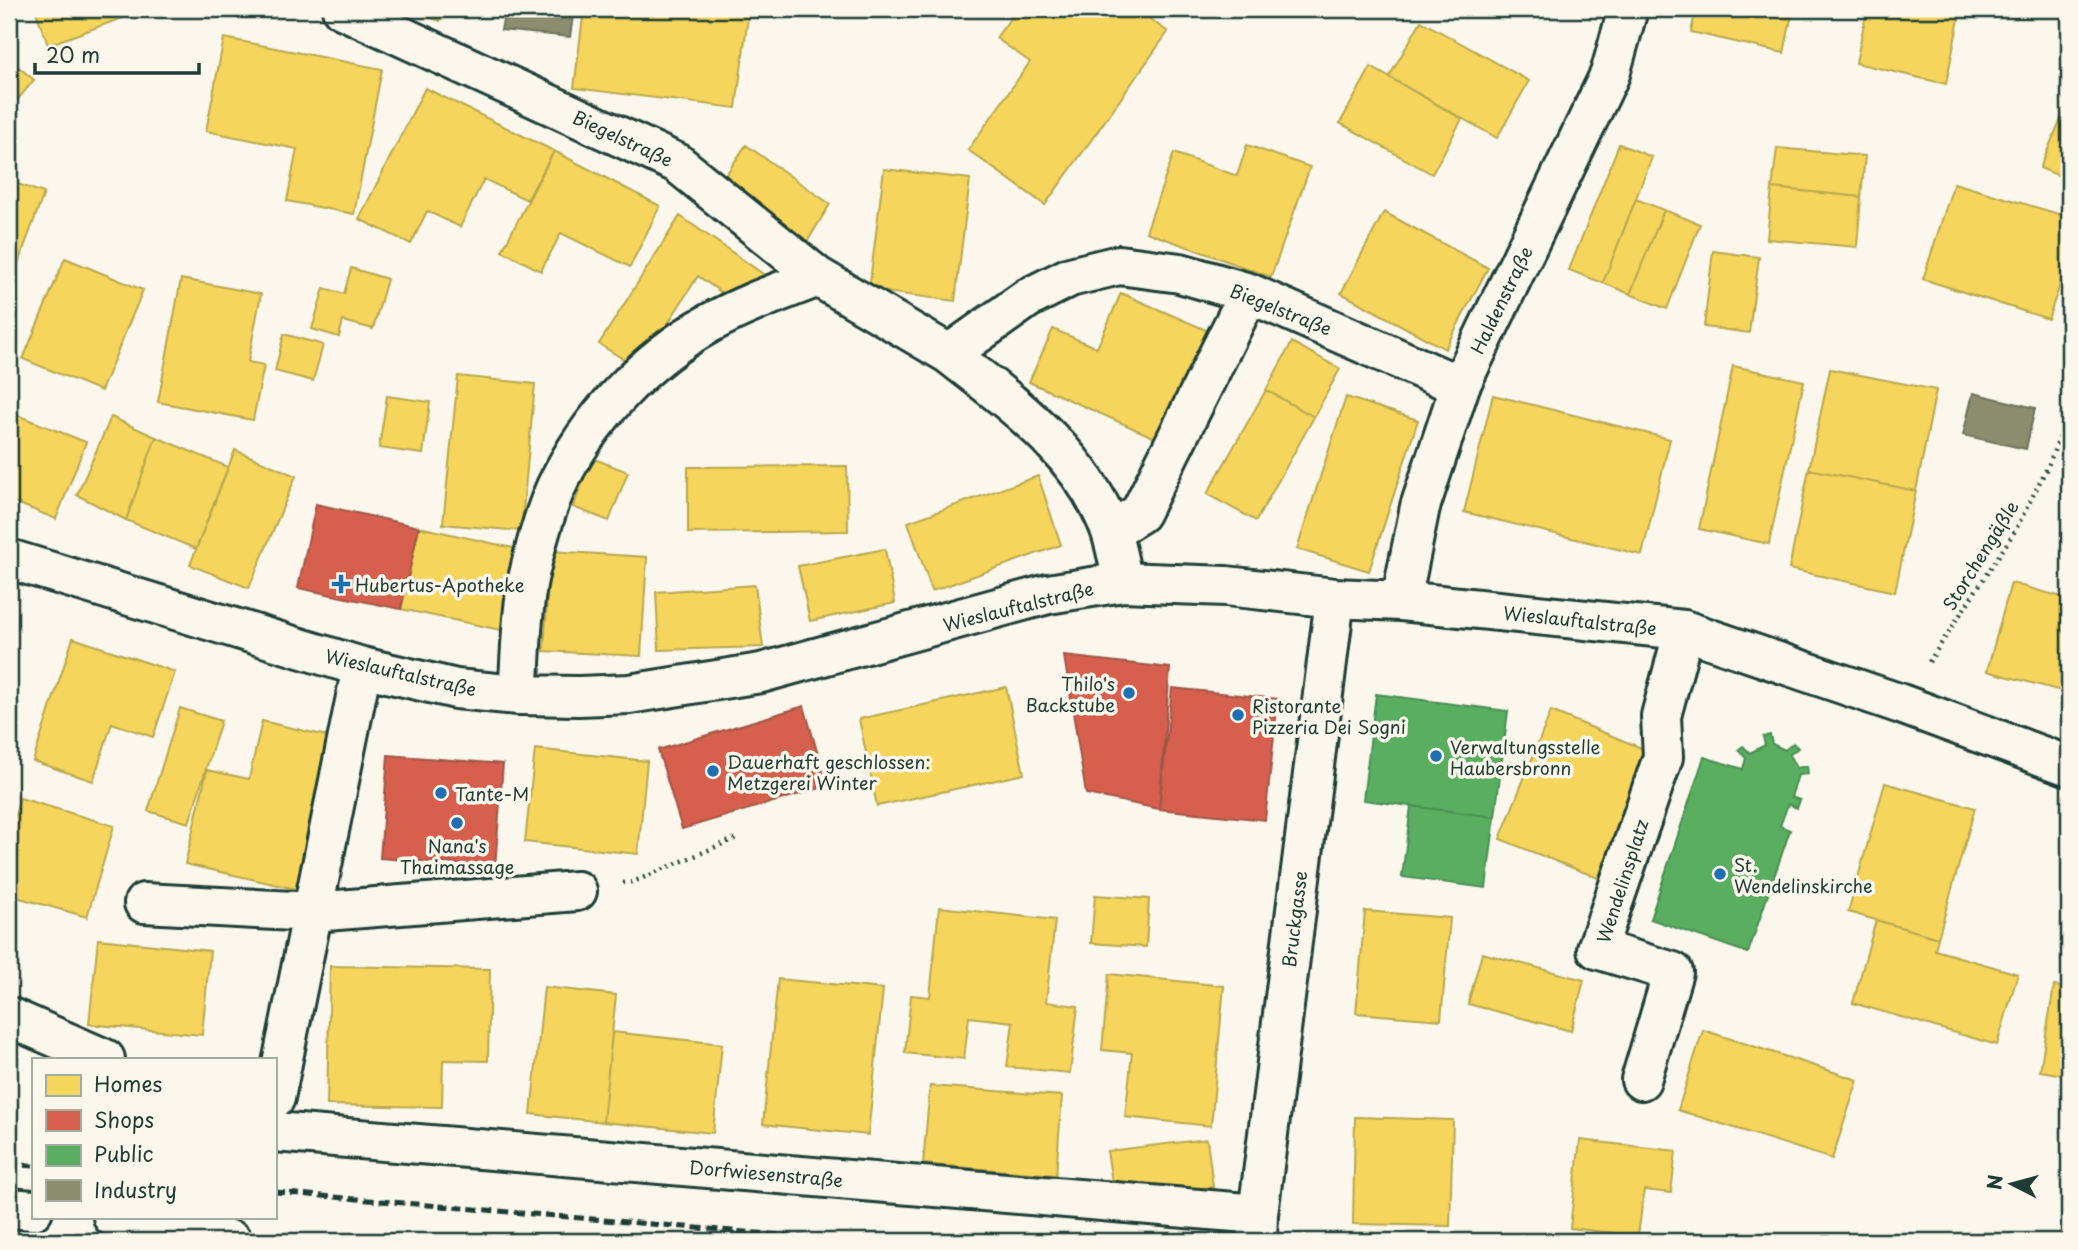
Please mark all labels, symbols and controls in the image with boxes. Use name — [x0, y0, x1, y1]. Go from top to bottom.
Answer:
scale bar — [35, 32, 200, 76]
text: 20 m — [46, 38, 100, 70]
street label: Biegelstraße — [569, 103, 677, 173]
street label: Haldenstraße — [1463, 242, 1539, 358]
street label: Biegelstraße — [1226, 276, 1336, 342]
street label: Storchengäßle — [1935, 495, 2025, 615]
place label: Hubertus-Apotheke — [355, 571, 525, 598]
street label: Wieslauftalstraße — [940, 574, 1096, 638]
marker: Hubertus-Apotheke — [333, 576, 349, 592]
street label: Wieslauftalstraße — [1502, 599, 1658, 641]
street label: Wieslauftalstraße — [323, 641, 479, 703]
place label: Thilo's Backstube — [1026, 670, 1115, 718]
marker: Thilo's Backstube — [1121, 685, 1137, 701]
place label: Ristorante Pizzeria Dei Sogni — [1252, 692, 1406, 740]
marker: Ristorante Pizzeria Dei Sogni — [1230, 707, 1246, 723]
place label: Verwaltungsstelle Haubersbronn — [1450, 733, 1600, 781]
place label: Dauerhaft geschlossen: Metzgerei Winter — [727, 748, 930, 796]
marker: Verwaltungsstelle Haubersbronn — [1428, 748, 1444, 764]
marker: Dauerhaft geschlossen: Metzgerei Winter — [705, 763, 721, 779]
place label: Tante-M — [455, 780, 529, 807]
marker: Tante-M — [433, 785, 449, 801]
marker: Nana's Thaimassage — [449, 815, 465, 831]
street label: Wendelinsplatz — [1589, 815, 1655, 946]
place label: Nana's Thaimassage — [400, 832, 514, 880]
place label: St. Wendelinskirche — [1734, 851, 1873, 899]
marker: St. Wendelinskirche — [1712, 866, 1728, 882]
street label: Bruckgasse — [1275, 869, 1313, 969]
legend — [32, 1058, 276, 1218]
text: Homes — [94, 1067, 162, 1099]
text: Shops — [94, 1103, 154, 1135]
text: Public — [94, 1137, 154, 1169]
north arrow — [1976, 1148, 2046, 1218]
street label: Dorfwiesenstraße — [688, 1153, 844, 1193]
text: Industry — [94, 1173, 177, 1205]
text: N — [1979, 1173, 2009, 1191]

